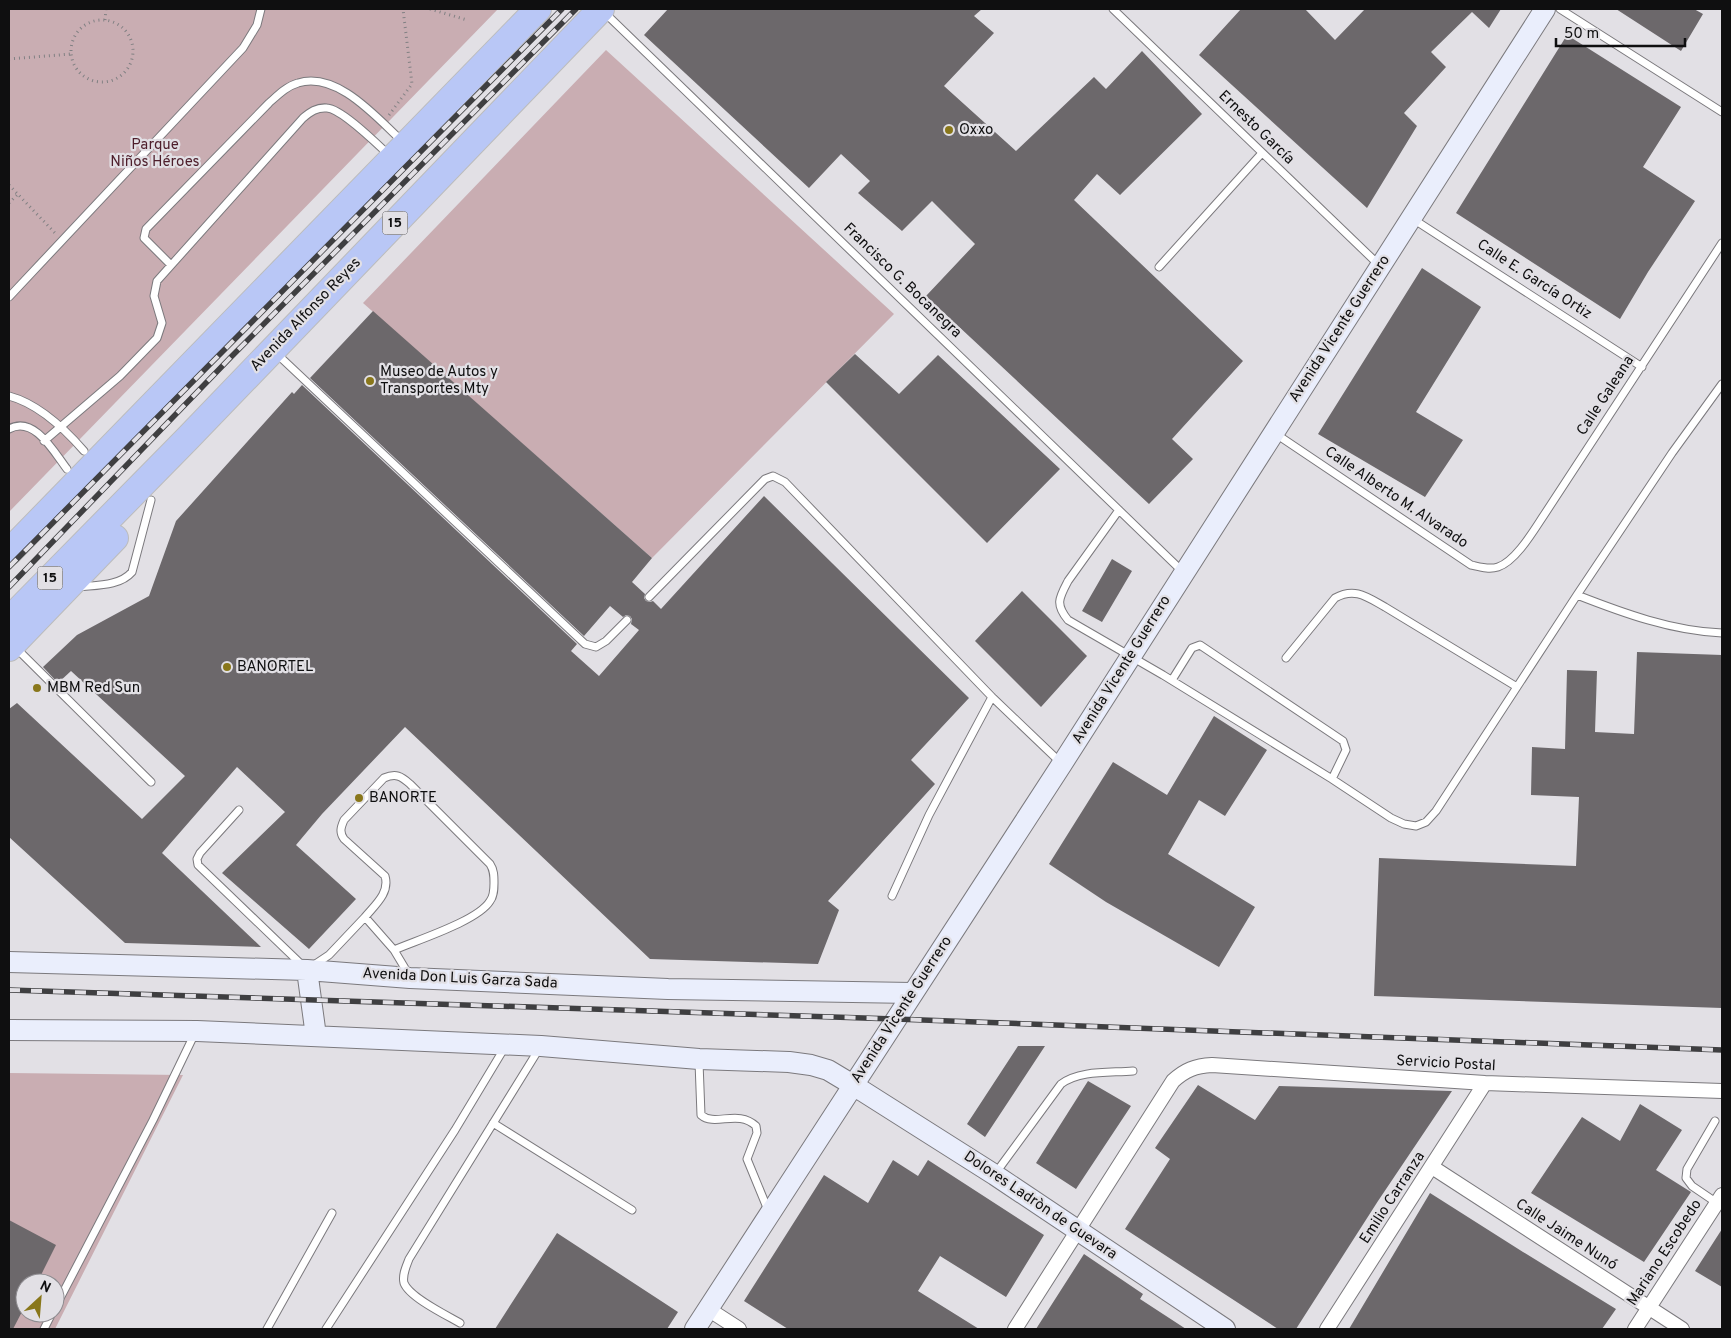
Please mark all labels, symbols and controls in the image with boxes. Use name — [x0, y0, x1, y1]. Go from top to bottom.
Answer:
scale bar — [1556, 15, 1685, 47]
text: 50 m — [1564, 25, 1599, 44]
street label: Ernesto García — [1214, 87, 1298, 169]
place label: Oxxo — [959, 121, 993, 140]
marker: Oxxo — [943, 124, 955, 136]
park label: Parque Niños Héroes — [110, 136, 200, 172]
road number: 15 — [382, 212, 408, 234]
street label: Francisco G. Bocanegra — [839, 219, 965, 343]
street label: Calle E. García Ortiz — [1473, 236, 1595, 324]
street label: Avenida Vicente Guerrero — [1285, 252, 1395, 406]
street label: Avenida Alfonso Reyes — [247, 254, 365, 376]
street label: Calle Galeana — [1573, 352, 1639, 440]
place label: Museo de Autos y Transportes Mty — [380, 363, 498, 399]
marker: Museo de Autos y Transportes Mty — [364, 375, 376, 387]
street label: Calle Alberto M. Alvarado — [1321, 443, 1471, 553]
road number: 15 — [38, 566, 62, 590]
street label: Avenida Vicente Guerrero — [1068, 592, 1176, 748]
place label: BANORTEL — [237, 658, 313, 677]
marker: BANORTEL — [221, 661, 233, 673]
place label: MBM Red Sun — [47, 679, 140, 698]
marker: MBM Red Sun — [31, 682, 43, 694]
place label: BANORTE — [369, 789, 437, 808]
marker: BANORTE — [353, 792, 365, 804]
street label: Avenida Vicente Guerrero — [847, 933, 957, 1087]
street label: Avenida Don Luis Garza Sada — [362, 964, 558, 994]
street label: Servicio Postal — [1396, 1052, 1496, 1076]
street label: Dolores Ladròn de Guevara — [960, 1148, 1120, 1264]
street label: Emilio Carranza — [1356, 1148, 1430, 1248]
street label: Calle Jaime Nunó — [1511, 1195, 1621, 1275]
street label: Mariano Escobedo — [1623, 1196, 1707, 1310]
north arrow — [15, 1273, 65, 1323]
text: N — [37, 1278, 53, 1298]

